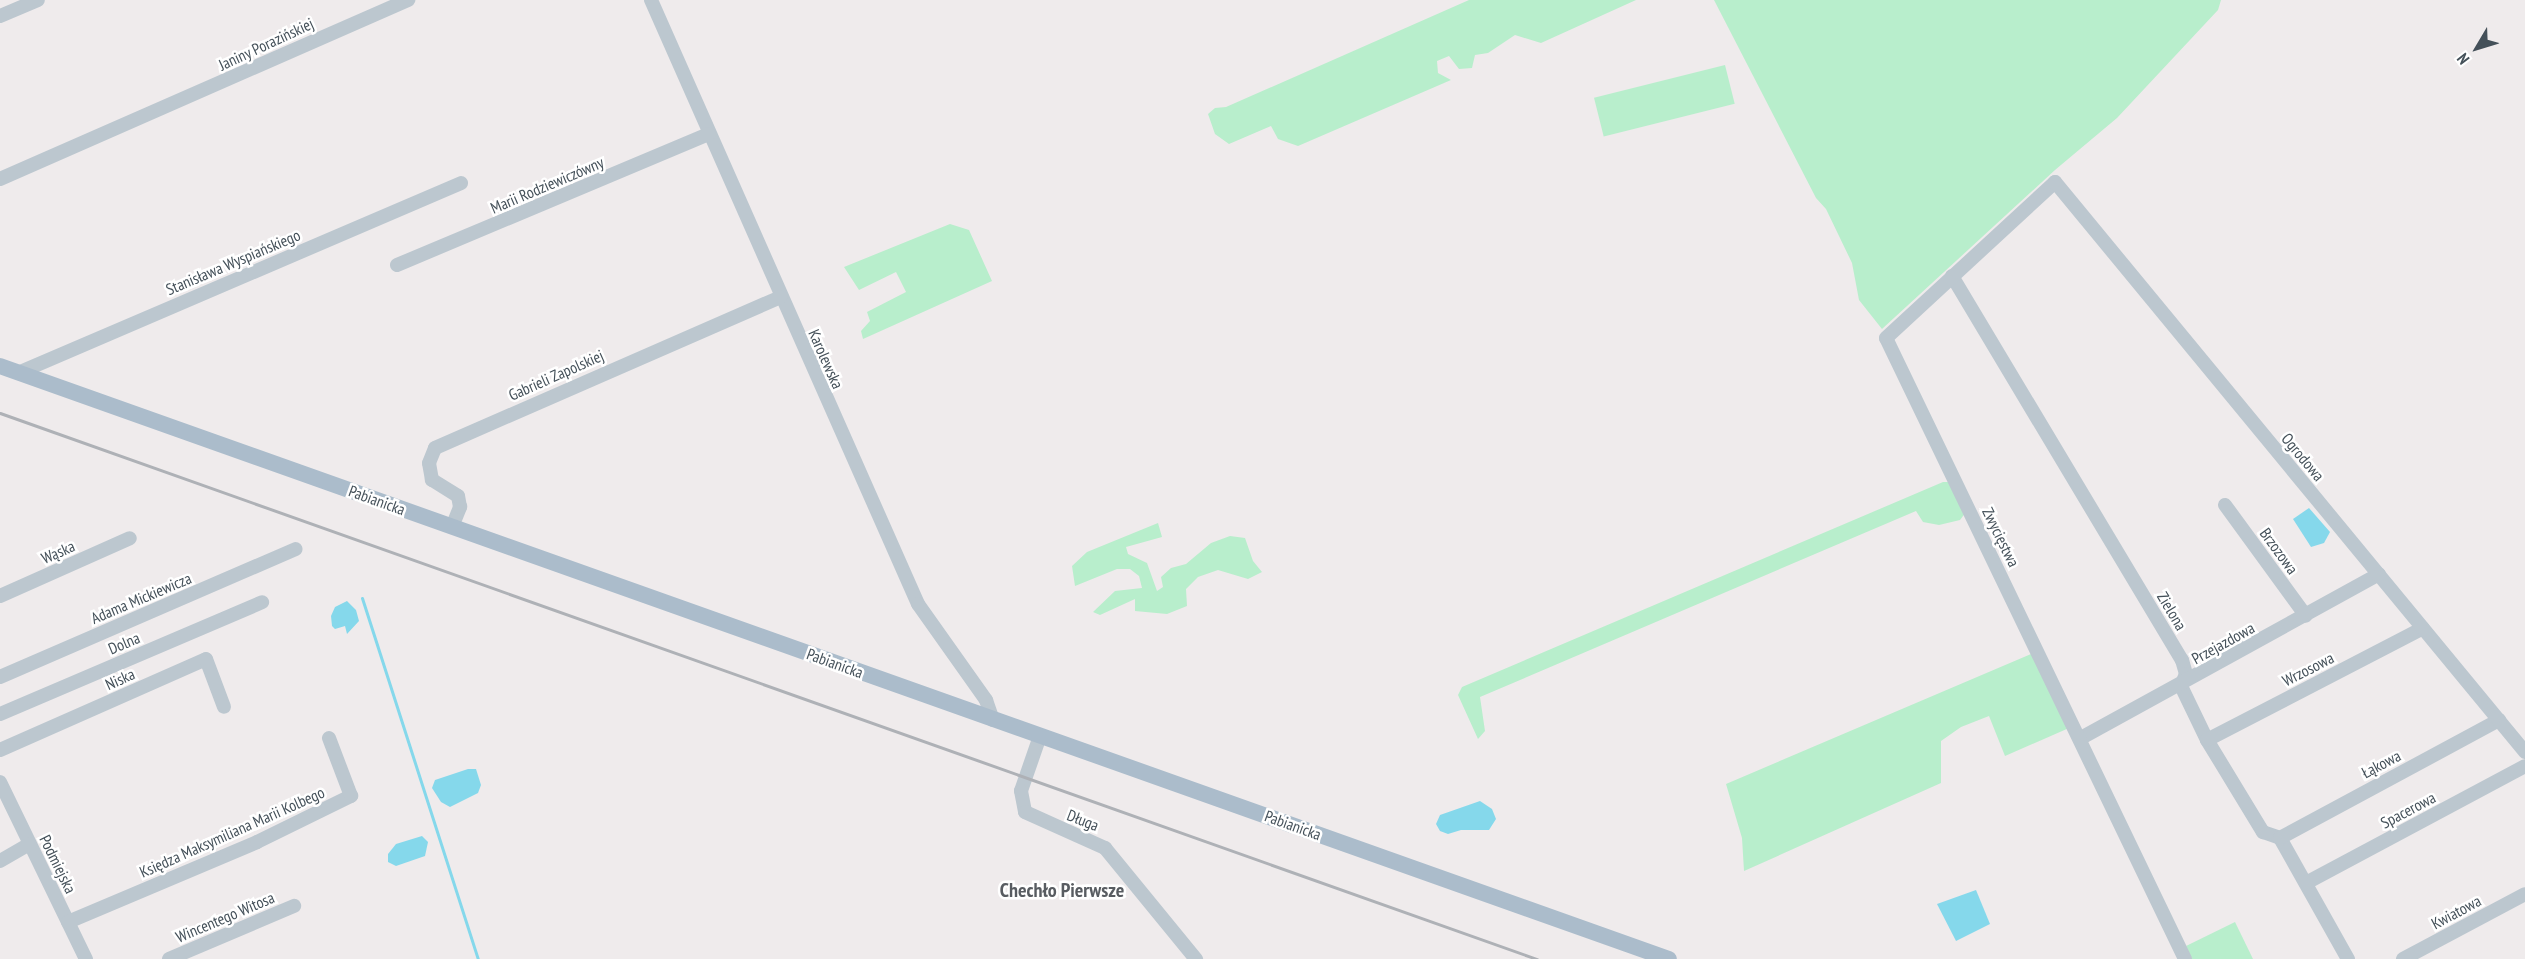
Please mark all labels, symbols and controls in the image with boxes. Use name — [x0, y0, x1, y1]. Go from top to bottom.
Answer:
street label: Janiny Porazińskiej — [215, 14, 317, 74]
north arrow — [2447, 18, 2507, 78]
text: N — [2452, 50, 2473, 69]
street label: Marii Rodziewiczówny — [487, 152, 607, 218]
street label: Stanisława Wyspiańskiego — [163, 225, 303, 299]
street label: Karolewska — [804, 326, 848, 392]
street label: Gabrieli Zapolskiej — [505, 345, 607, 405]
street label: Ogrodowa — [2277, 429, 2329, 485]
street label: Pabianicka — [346, 481, 408, 519]
street label: Zwycięstwa — [1978, 504, 2024, 570]
street label: Brzozowa — [2256, 524, 2302, 578]
street label: Wąska — [38, 536, 78, 568]
street label: Adama Mickiewicza — [88, 568, 194, 628]
street label: Zielona — [2153, 588, 2191, 634]
street label: Przejazdowa — [2188, 618, 2258, 668]
street label: Dolna — [105, 628, 143, 658]
street label: Pabianicka — [804, 644, 866, 682]
street label: Wrzosowa — [2279, 648, 2337, 690]
street label: Niska — [102, 664, 138, 694]
street label: Łąkowa — [2358, 746, 2404, 782]
street label: Księdza Maksymiliana Marii Kolbego — [137, 782, 327, 882]
street label: Spacerowa — [2377, 788, 2439, 832]
street label: Długa — [1064, 805, 1102, 835]
street label: Pabianicka — [1262, 806, 1324, 844]
street label: Podmiejska — [36, 832, 80, 896]
district label: Chechło Pierwsze — [1000, 878, 1124, 902]
street label: Wincentego Witosa — [173, 888, 277, 946]
street label: Kwiatowa — [2428, 891, 2484, 933]

